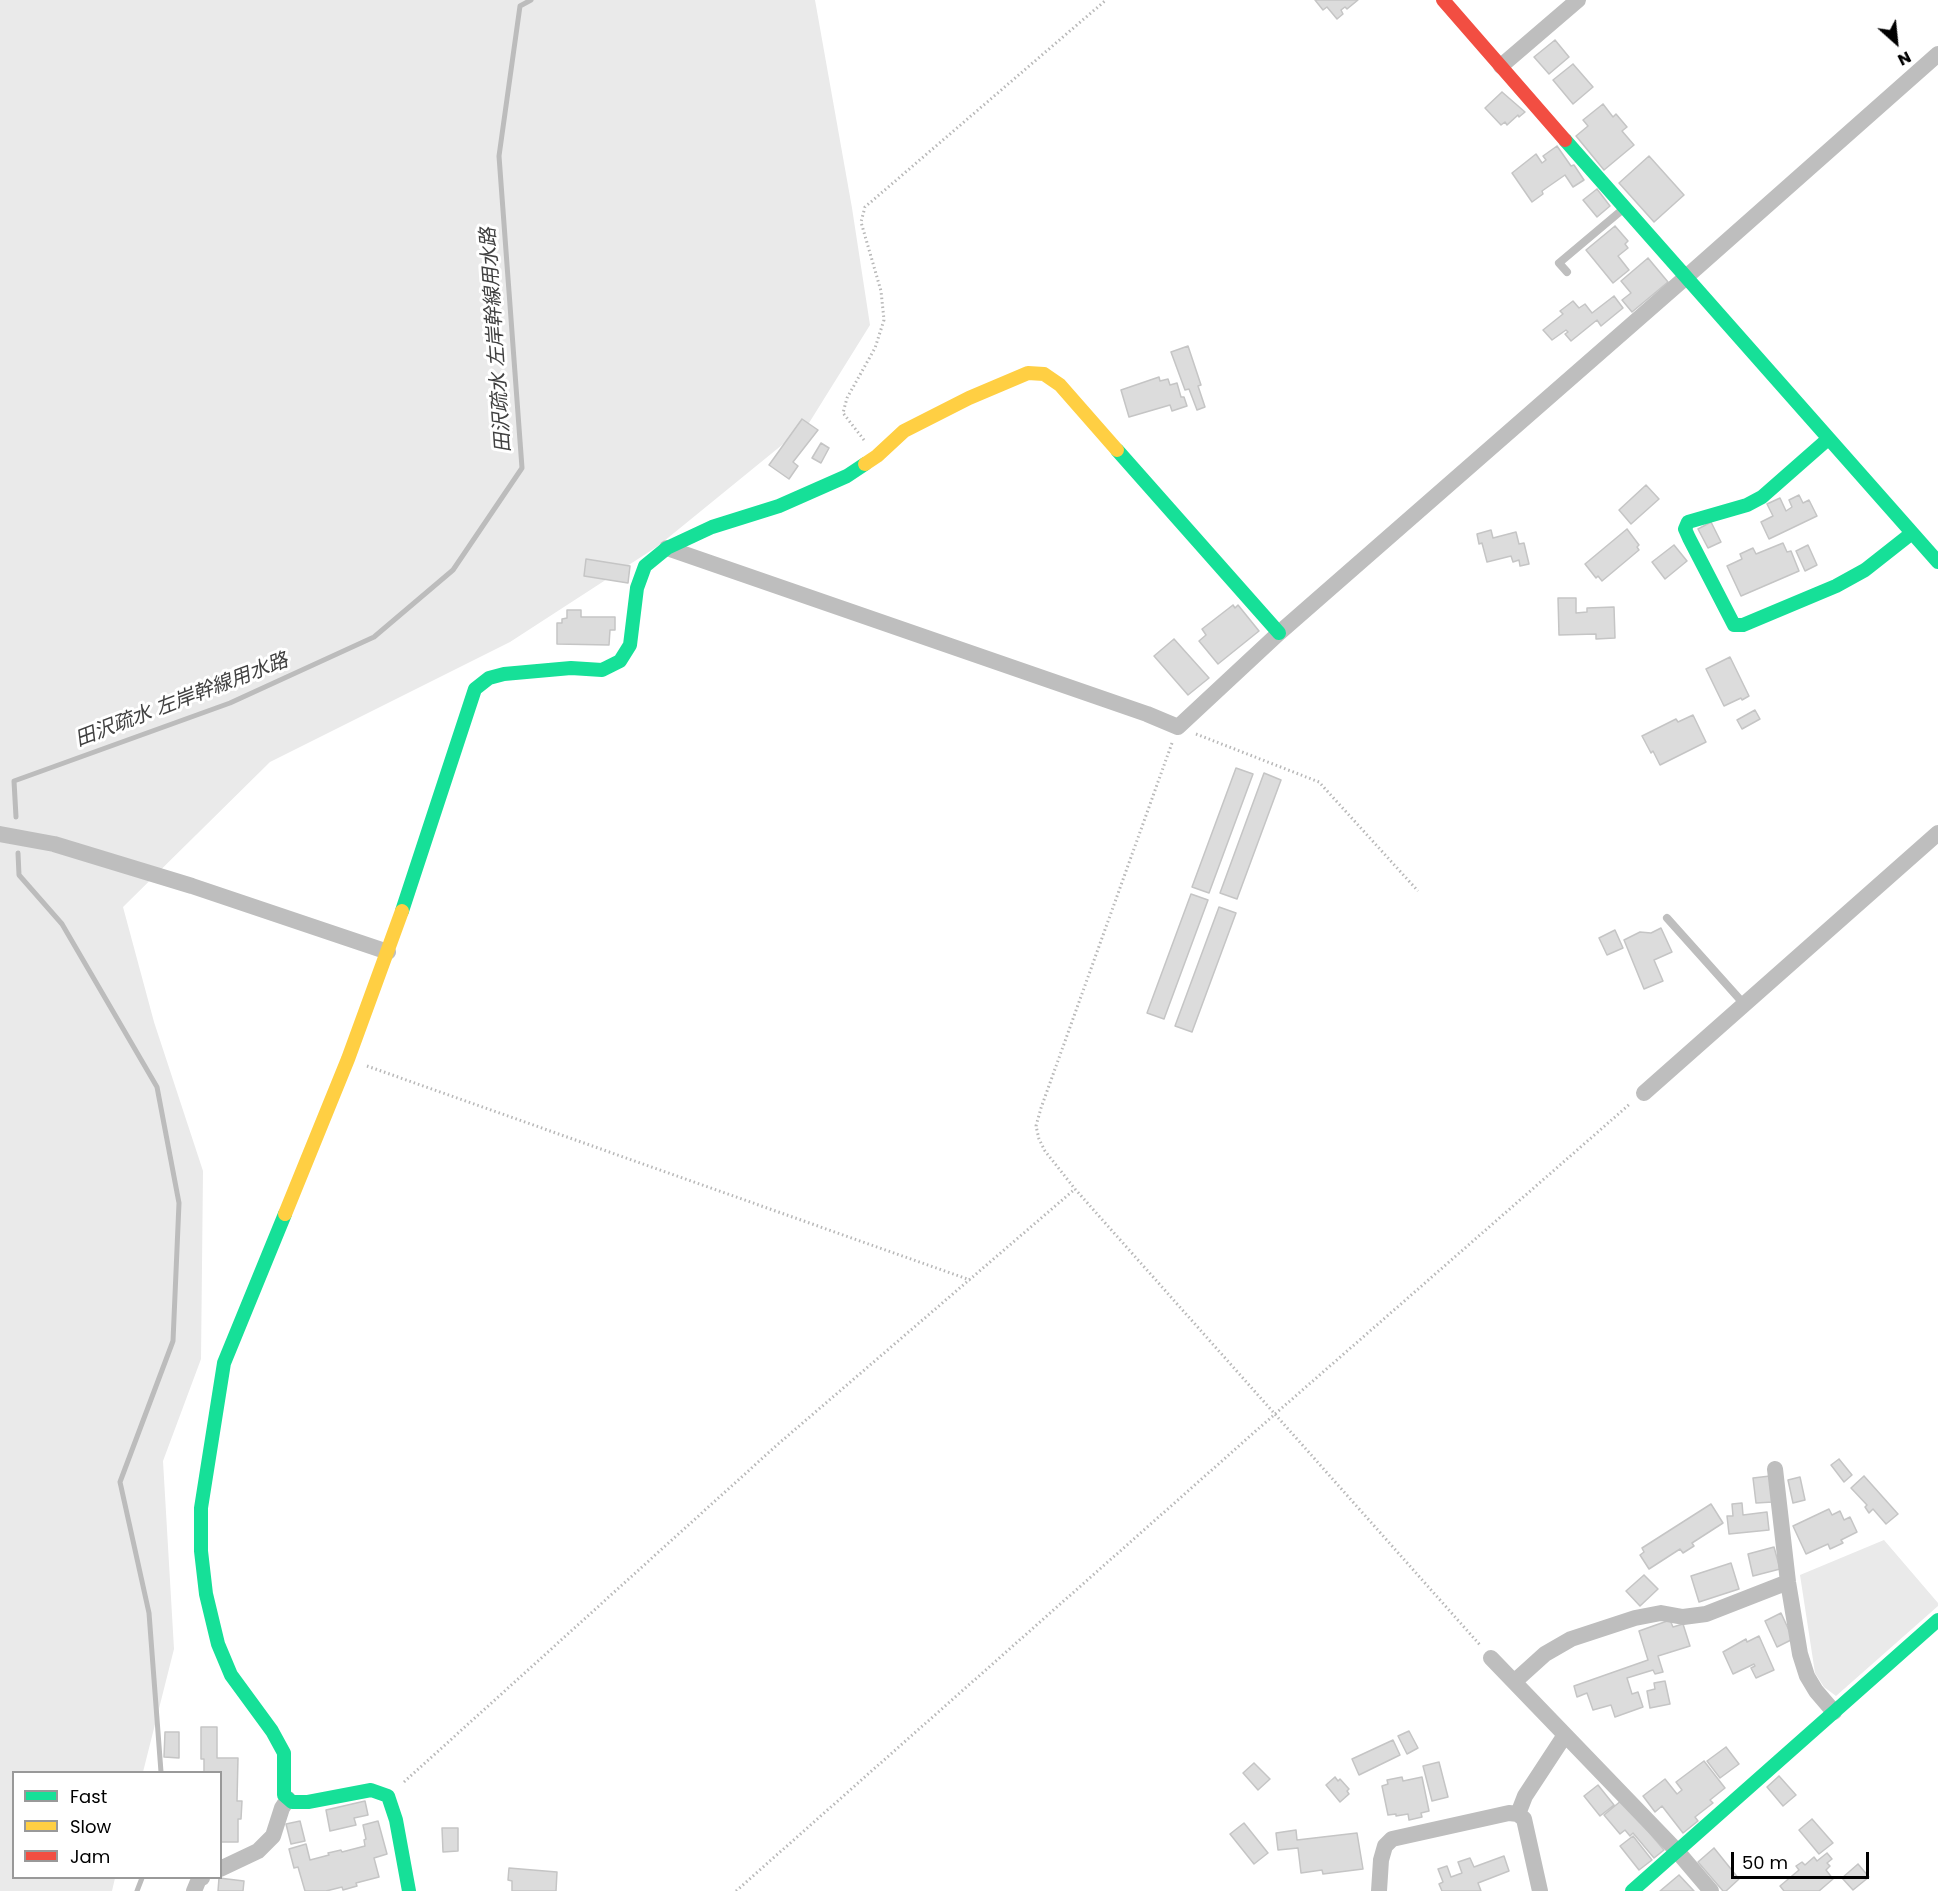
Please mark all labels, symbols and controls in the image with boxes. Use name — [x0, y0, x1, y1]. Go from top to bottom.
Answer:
north arrow — [1866, 12, 1926, 72]
text: N — [1894, 45, 1915, 71]
water label: 田沢疏水 左岸幹線用水路 — [477, 226, 517, 454]
water label: 田沢疏水 左岸幹線用水路 — [72, 649, 292, 753]
legend — [12, 1771, 222, 1879]
text: Fast — [70, 1784, 107, 1809]
text: Slow — [70, 1814, 111, 1839]
scale bar — [1734, 1840, 1872, 1878]
text: Jam — [70, 1844, 110, 1869]
text: 50 m — [1742, 1850, 1788, 1875]

